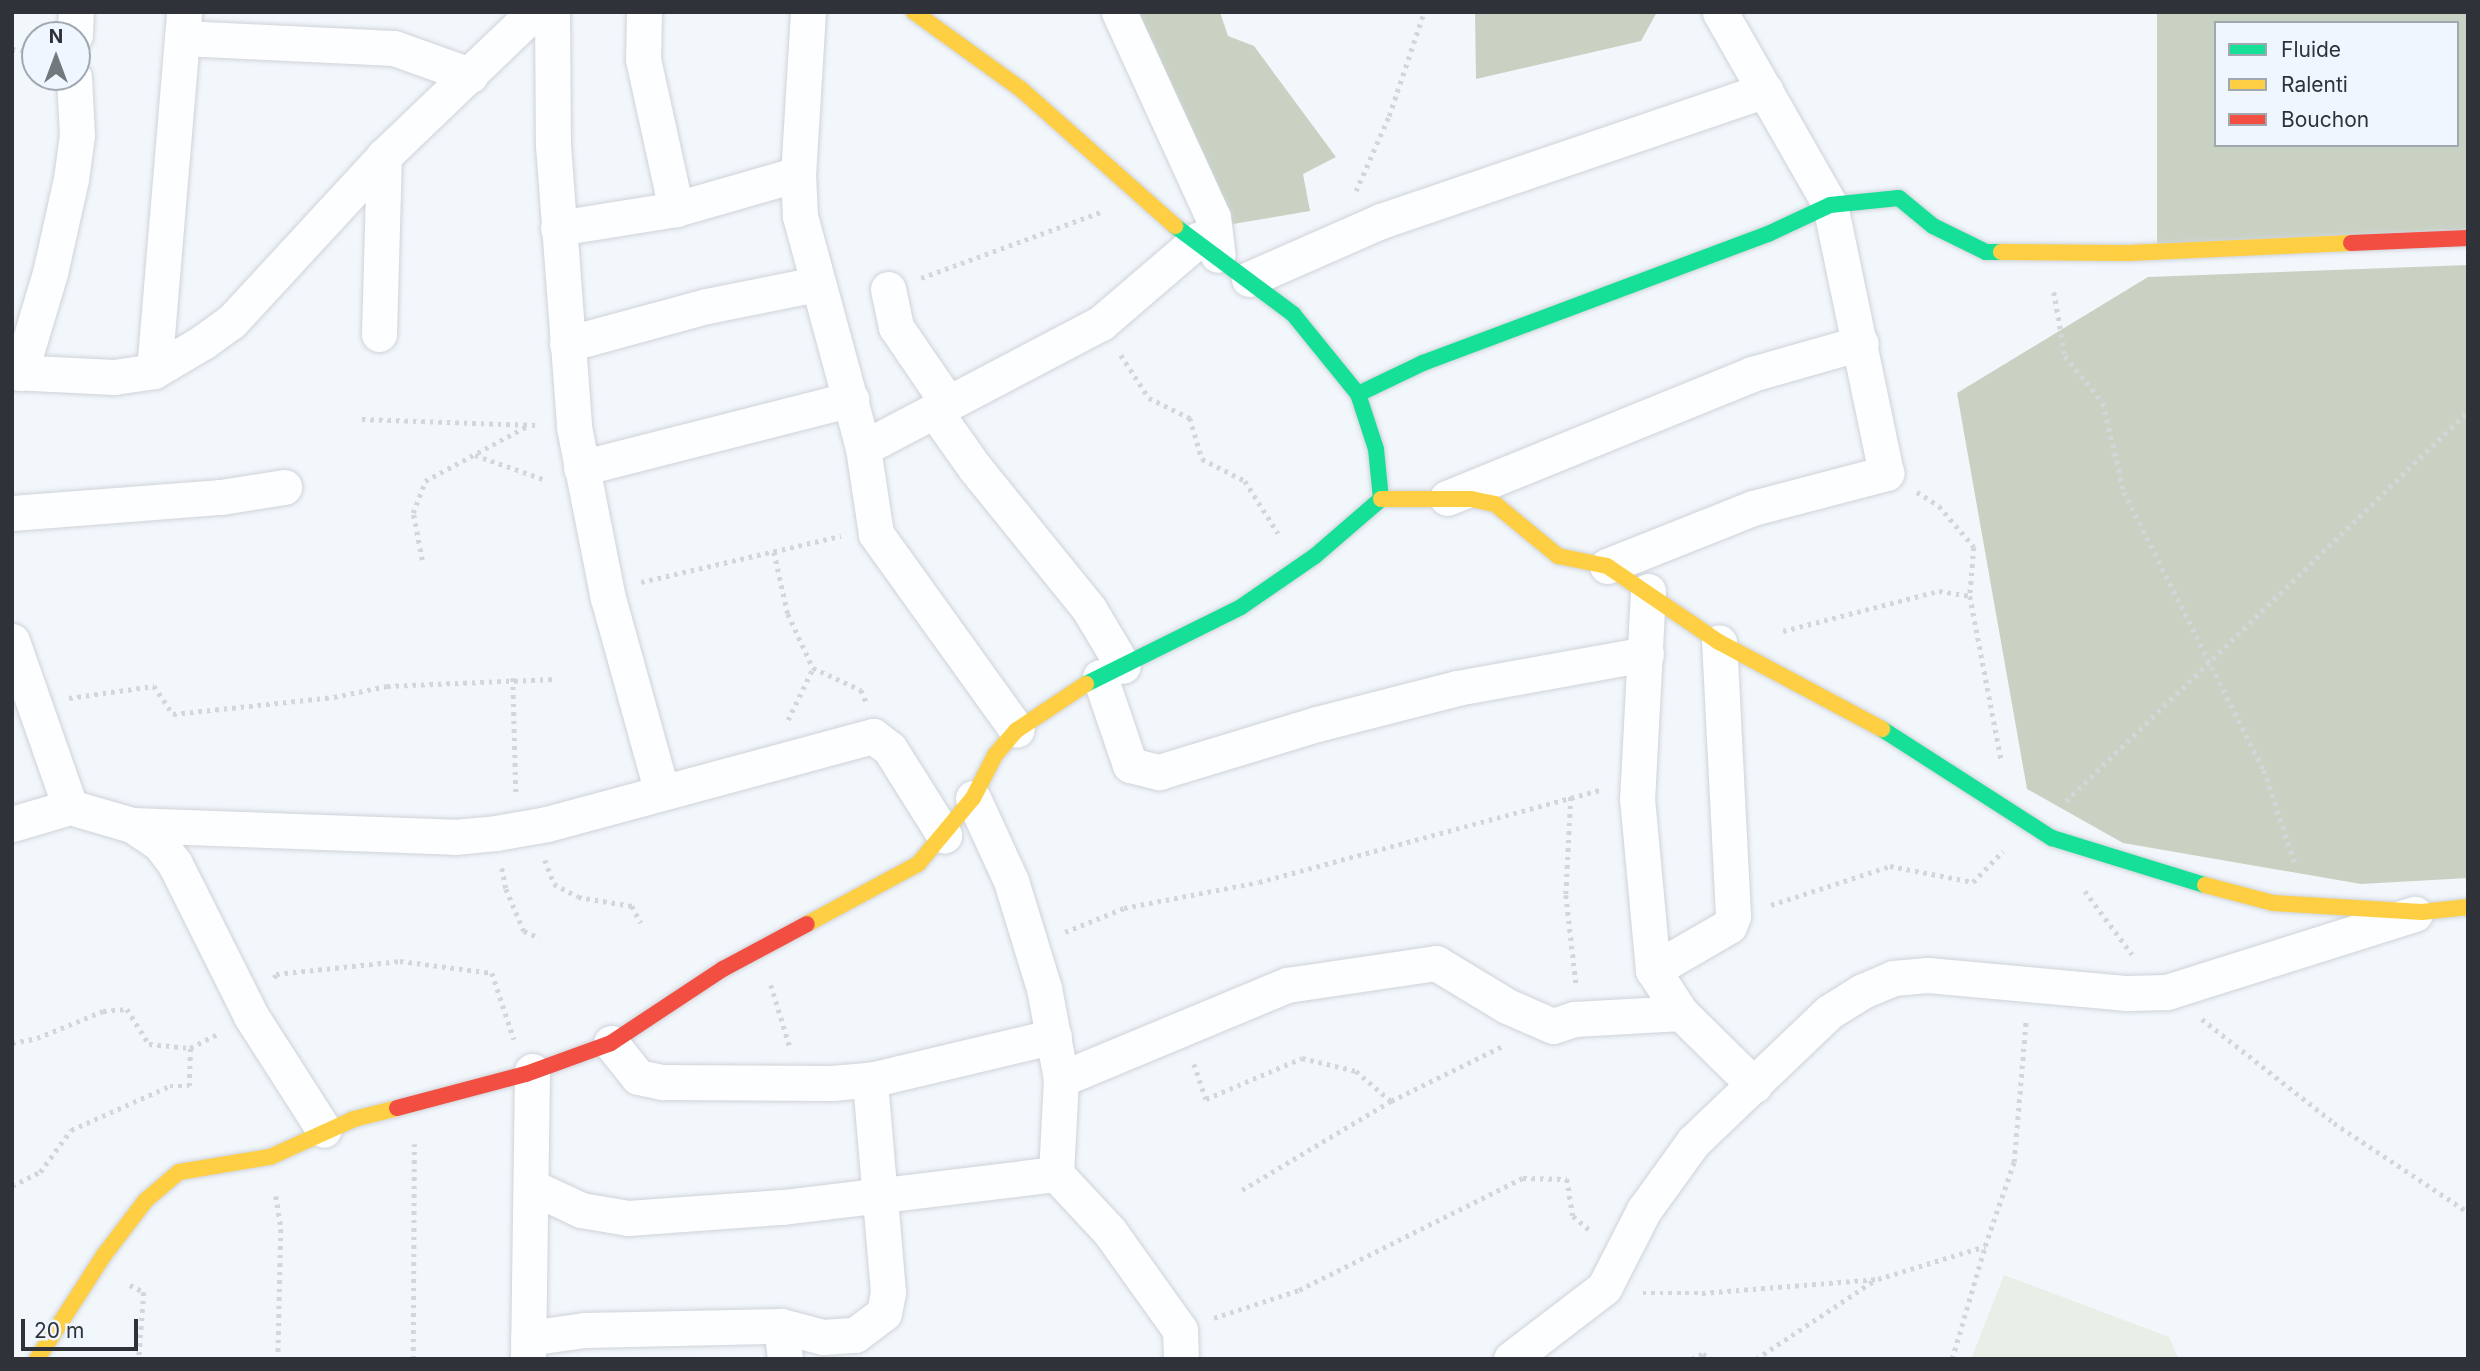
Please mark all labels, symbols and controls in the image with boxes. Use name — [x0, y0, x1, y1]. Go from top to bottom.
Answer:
north arrow — [21, 21, 91, 91]
legend — [2214, 21, 2459, 147]
text: N — [49, 25, 63, 48]
text: Fluide — [2281, 37, 2341, 62]
text: Ralenti — [2281, 72, 2348, 97]
text: Bouchon — [2281, 107, 2369, 132]
scale bar — [24, 1304, 142, 1348]
text: 20 m — [34, 1318, 84, 1343]

